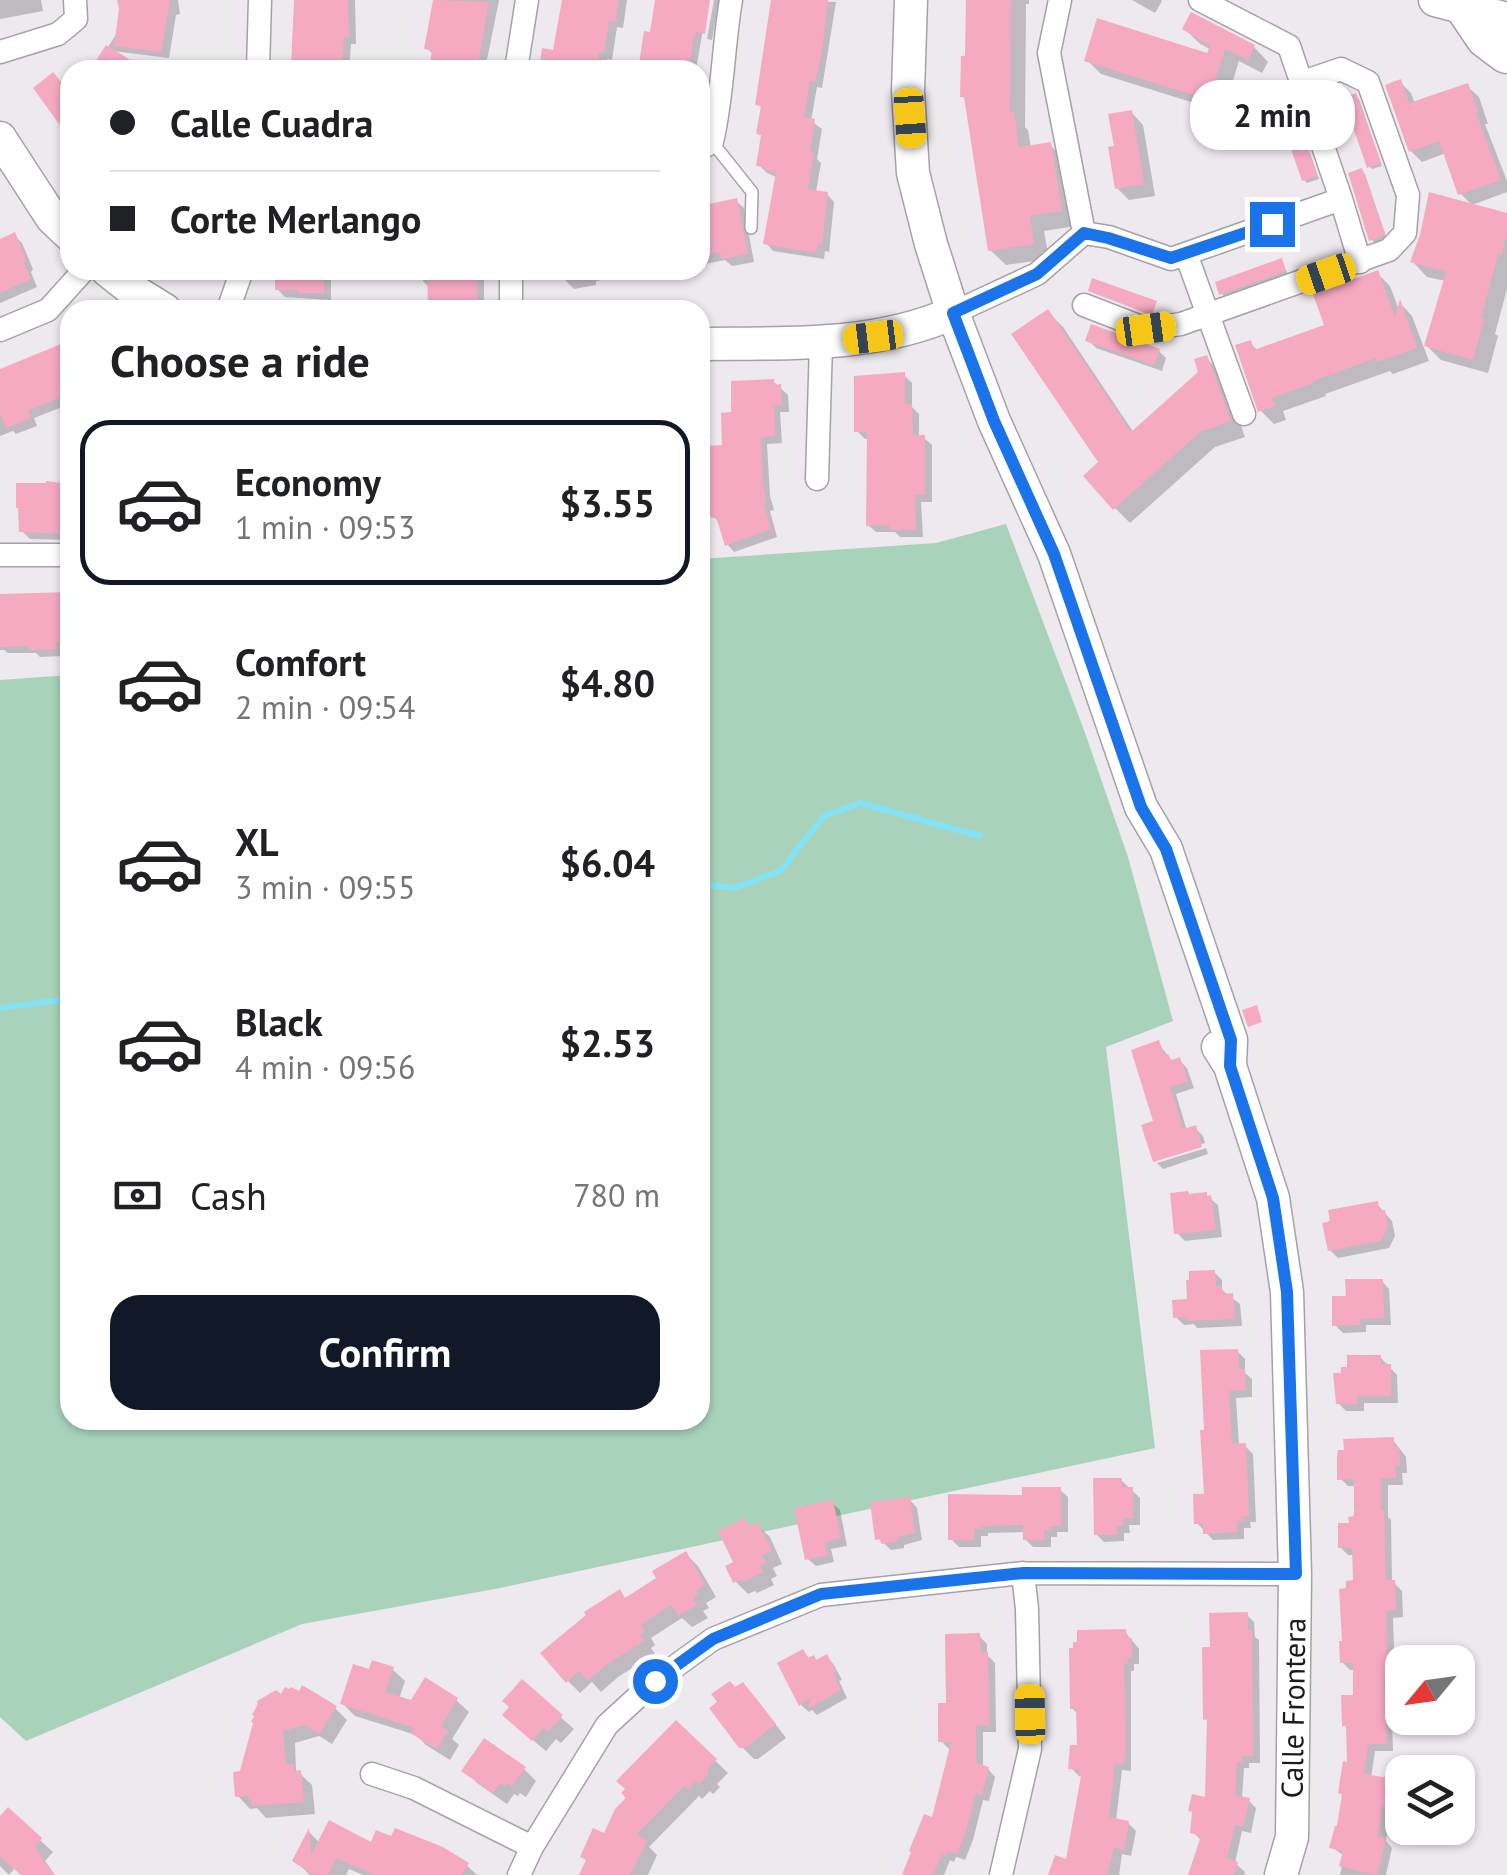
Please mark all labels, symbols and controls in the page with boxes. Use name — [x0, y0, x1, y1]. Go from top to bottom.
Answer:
callout: 2 min — [1190, 79, 1354, 149]
car — [893, 87, 927, 149]
text: 2 min — [1233, 94, 1312, 136]
text: Calle Cuadra — [170, 98, 373, 147]
text: Corte Merlango — [170, 194, 421, 243]
route end — [1250, 202, 1295, 247]
car — [1293, 250, 1359, 298]
car — [1114, 310, 1178, 348]
car — [841, 318, 905, 356]
text: Choose a ride — [110, 331, 370, 389]
text: Economy — [235, 457, 381, 506]
icon: car — [115, 458, 205, 548]
text: $3.55 — [559, 478, 655, 527]
text: 1 min · 09:53 — [235, 506, 415, 548]
text: Comfort — [235, 637, 366, 686]
icon: car — [115, 638, 205, 728]
text: $4.80 — [559, 658, 655, 707]
text: 2 min · 09:54 — [235, 686, 415, 728]
text: XL — [235, 817, 279, 866]
icon: car — [115, 818, 205, 908]
text: $6.04 — [559, 838, 655, 887]
text: 3 min · 09:55 — [235, 866, 415, 908]
text: Black — [235, 997, 323, 1046]
icon: car — [115, 998, 205, 1088]
text: $2.53 — [559, 1018, 655, 1067]
text: 4 min · 09:56 — [235, 1046, 415, 1088]
icon: cash — [110, 1168, 165, 1223]
text: Cash — [190, 1171, 267, 1220]
text: 780 m — [573, 1174, 660, 1216]
button: Confirm — [110, 1295, 660, 1410]
street label: Calle Frontera — [1271, 1617, 1314, 1799]
north arrow — [1385, 1645, 1475, 1735]
map controls — [1385, 1645, 1475, 1845]
route start — [633, 1659, 678, 1704]
car — [1014, 1684, 1046, 1744]
button: layers — [1385, 1755, 1475, 1845]

